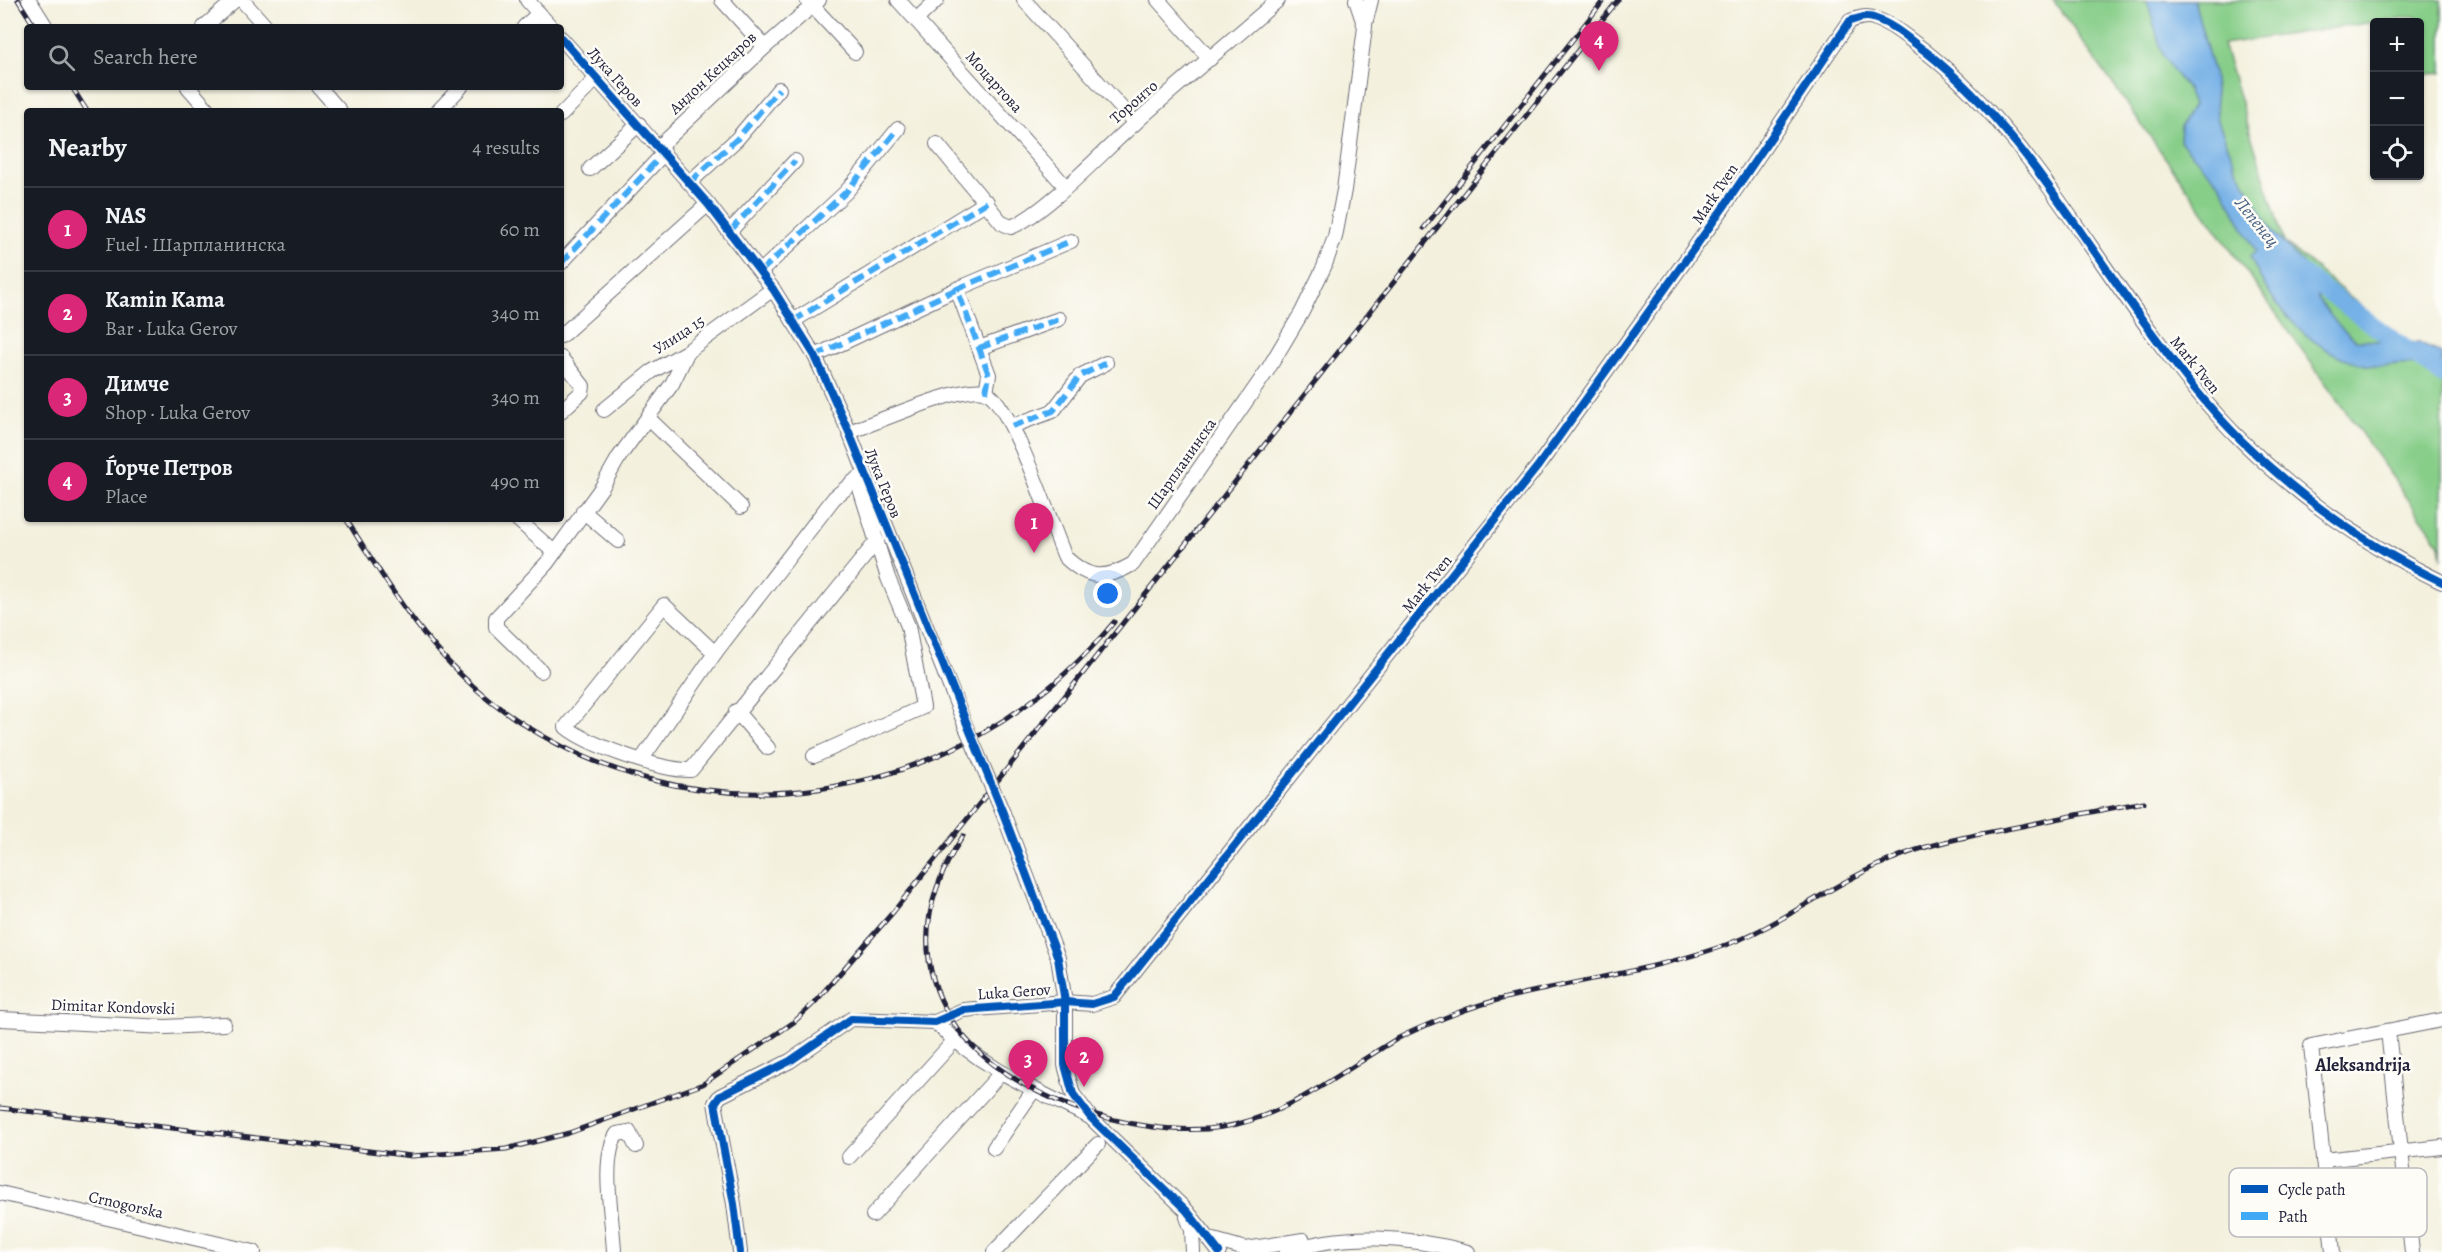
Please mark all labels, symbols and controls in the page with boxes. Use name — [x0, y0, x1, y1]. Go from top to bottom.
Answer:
map controls — [2370, 18, 2424, 180]
button: + — [2370, 18, 2424, 72]
pin: 4 — [1580, 22, 1618, 71]
search box — [24, 24, 564, 90]
street label: Андон Кецкаров — [664, 27, 762, 120]
icon: search — [45, 41, 78, 74]
text: Search here — [93, 42, 198, 72]
street label: Лука Геров — [582, 42, 648, 112]
street label: Моцартова — [960, 46, 1028, 118]
button: − — [2370, 72, 2424, 126]
street label: Торонто — [1105, 75, 1163, 129]
button: locate — [2370, 126, 2424, 180]
text: Nearby — [48, 130, 127, 165]
text: 4 results — [472, 134, 540, 161]
street label: Mark Tven — [1687, 159, 1743, 229]
water label: Лепенец — [2229, 191, 2285, 252]
text: NAS — [105, 201, 146, 231]
text: 1 — [64, 216, 71, 243]
text: 60 m — [500, 216, 540, 243]
text: Fuel · Шарпланинска — [105, 231, 286, 258]
text: Kamin Kama — [105, 285, 225, 315]
text: 2 — [63, 300, 72, 327]
text: 340 m — [491, 300, 540, 327]
street label: Улица 15 — [649, 310, 709, 360]
text: Bar · Luka Gerov — [105, 315, 237, 342]
street label: Mark Tven — [2165, 331, 2225, 399]
text: Димче — [105, 369, 169, 399]
text: 3 — [63, 384, 72, 411]
text: 340 m — [491, 384, 540, 411]
text: Shop · Luka Gerov — [105, 399, 250, 426]
street label: Шарпланинска — [1142, 413, 1222, 514]
street label: Лука Геров — [859, 445, 907, 521]
text: Ѓорче Петров — [105, 453, 233, 483]
text: 4 — [63, 468, 72, 495]
text: 490 m — [491, 468, 540, 495]
text: Place — [105, 483, 147, 510]
pin: 1 — [1014, 504, 1054, 553]
street label: Mark Tven — [1397, 550, 1457, 618]
your location — [1093, 579, 1122, 608]
street label: Luka Gerov — [977, 978, 1052, 1006]
street label: Dimitar Kondovski — [51, 994, 175, 1020]
pin: 2 — [1064, 1038, 1104, 1087]
pin: 3 — [1008, 1040, 1048, 1090]
district label: Aleksandrija — [2314, 1053, 2411, 1077]
legend — [2229, 1168, 2427, 1237]
text: Cycle path — [2278, 1179, 2346, 1201]
street label: Crnogorska — [86, 1186, 166, 1224]
text: Path — [2278, 1206, 2308, 1228]

